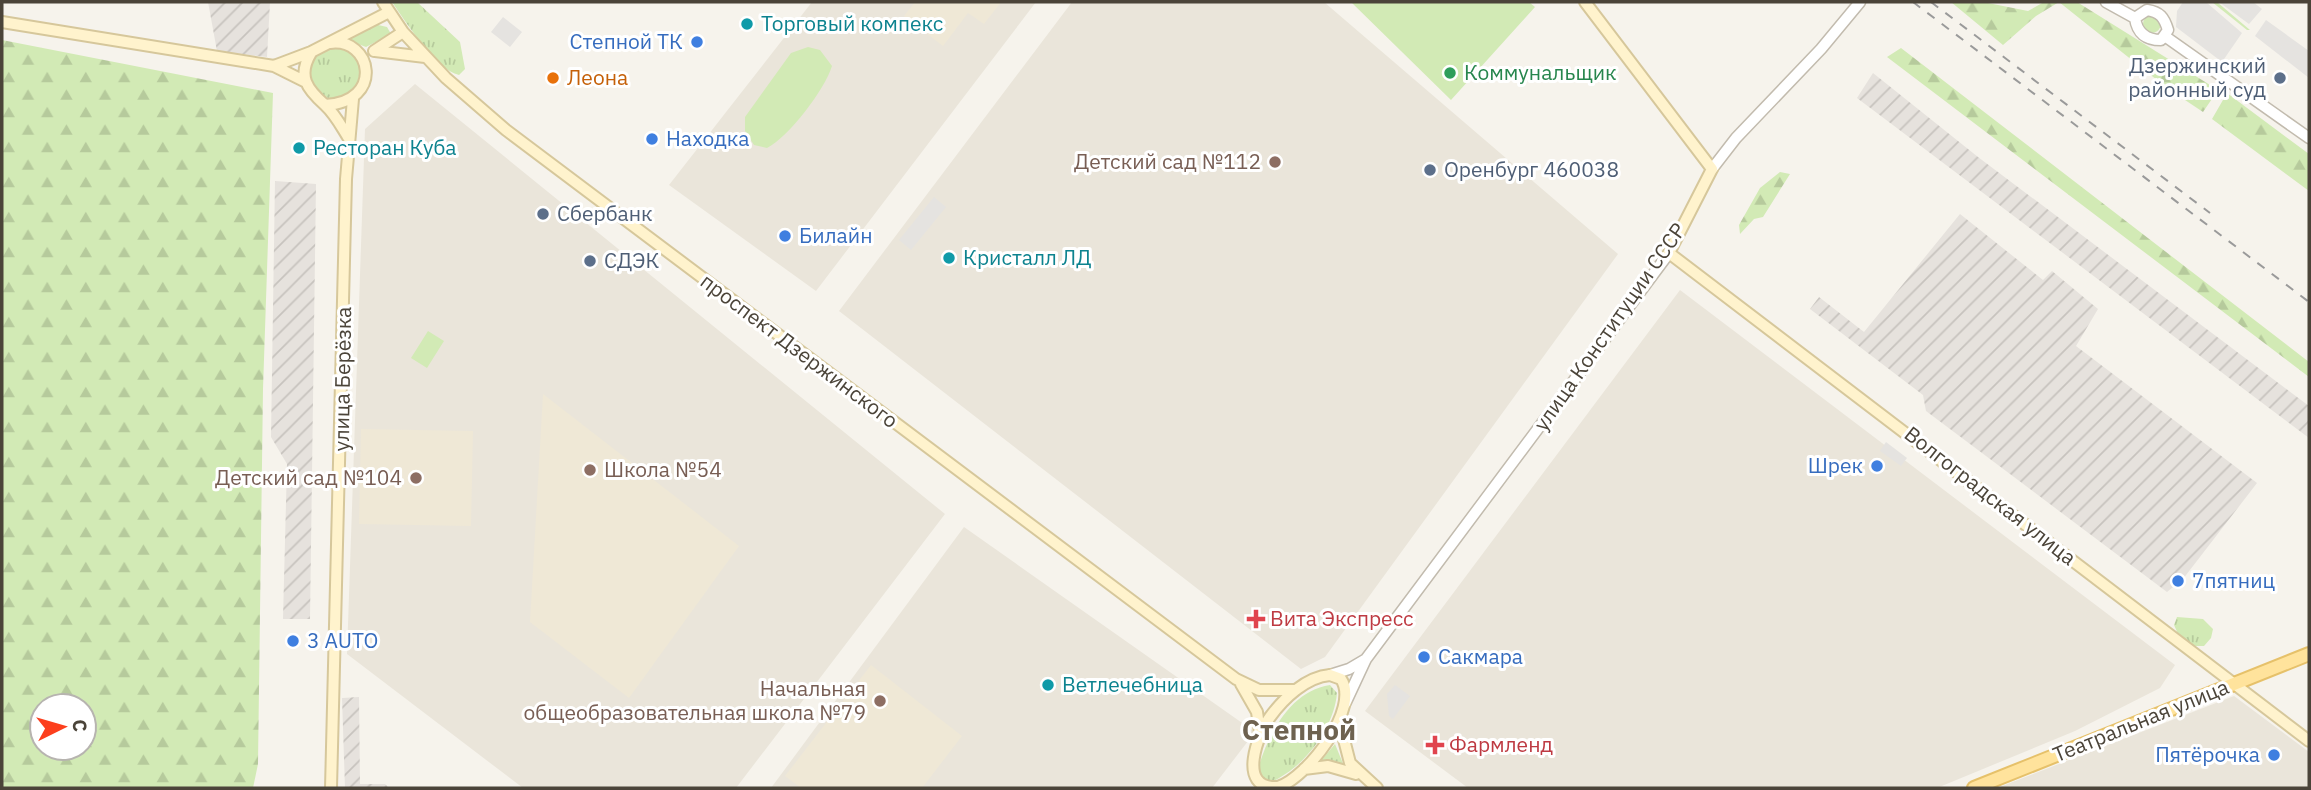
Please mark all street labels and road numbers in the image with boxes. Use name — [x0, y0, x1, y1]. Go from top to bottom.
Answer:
street label: улица Конституции СССР — [1527, 217, 1692, 436]
street label: проспект Дзержинского — [695, 267, 904, 434]
street label: улица Берёзка — [327, 306, 357, 452]
street label: Волгоградская улица — [1899, 419, 2082, 571]
street label: Театральная улица — [2049, 672, 2233, 768]

